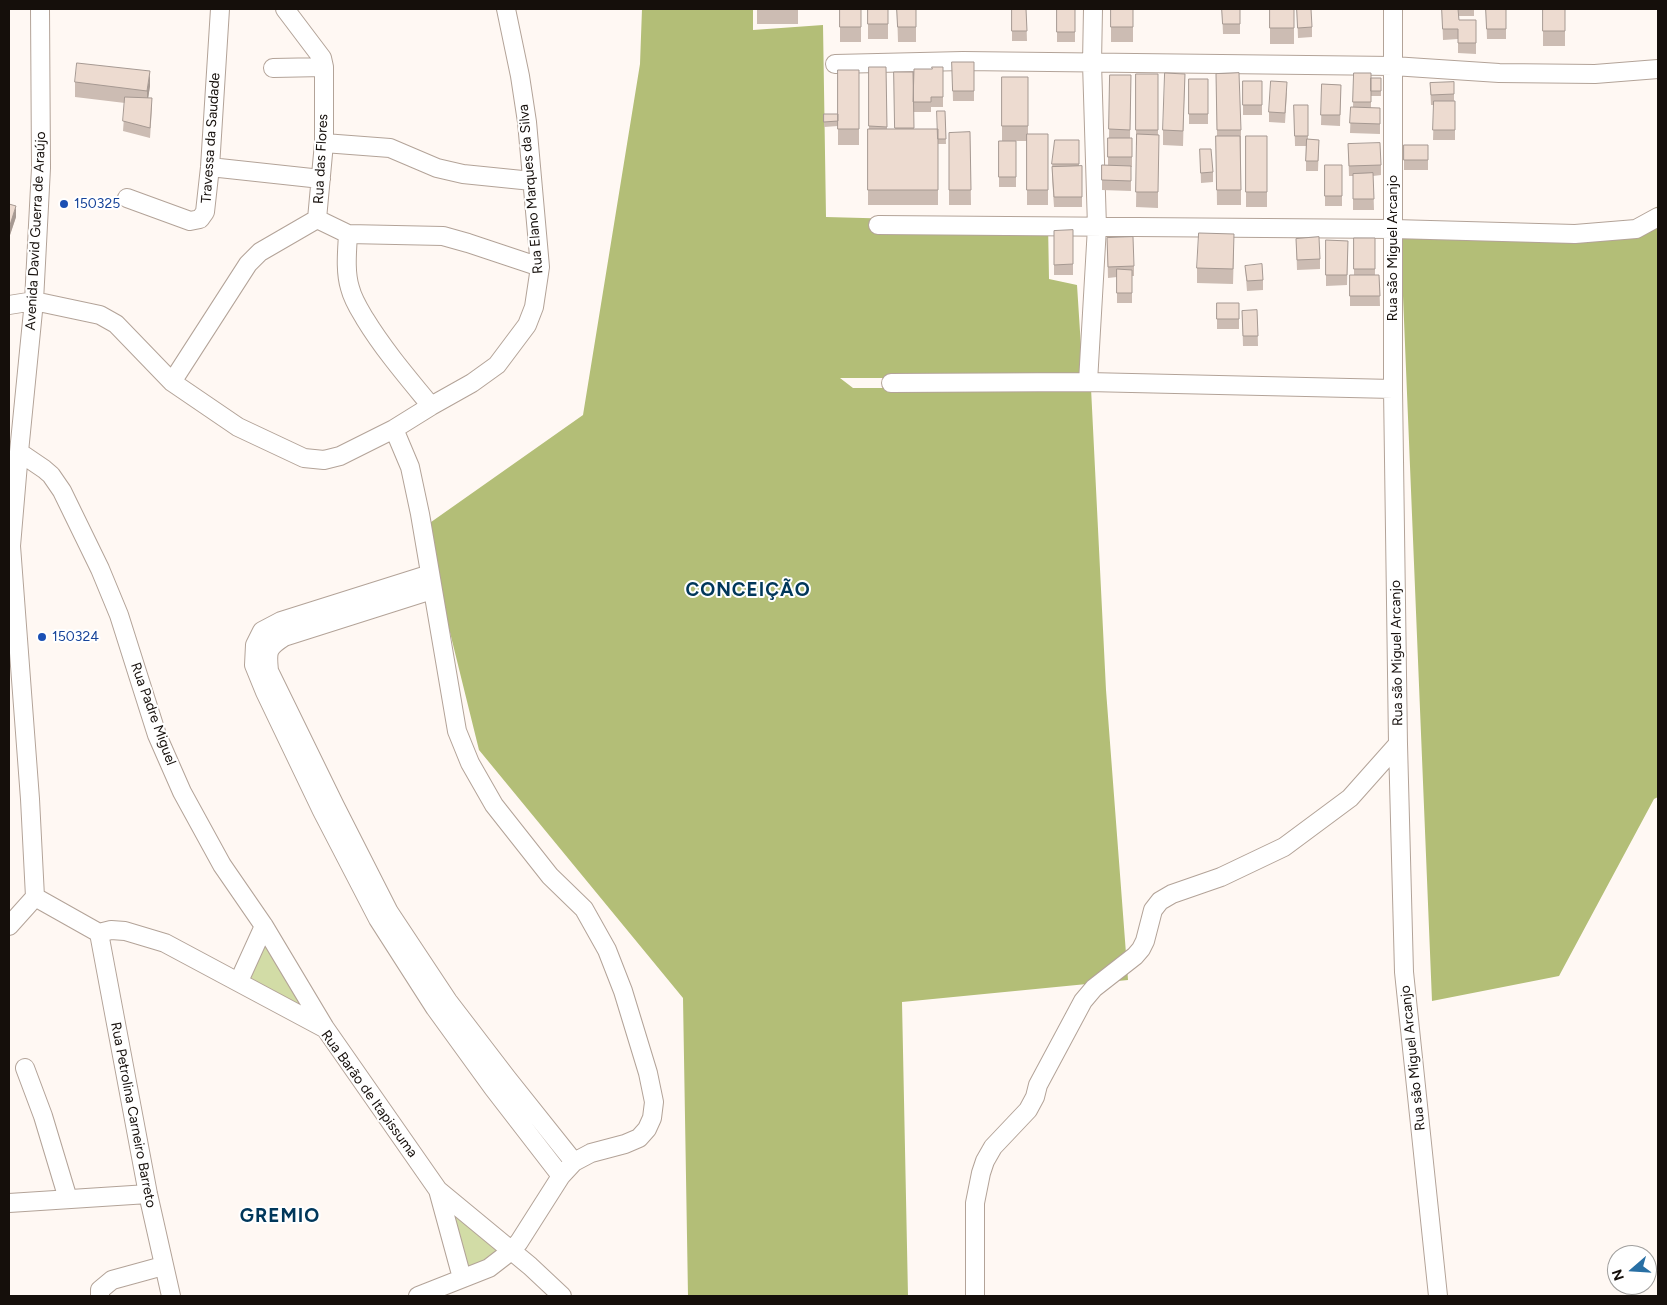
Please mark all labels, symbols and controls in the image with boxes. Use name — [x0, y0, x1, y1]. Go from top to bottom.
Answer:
street label: Travessa da Saudade — [198, 72, 224, 204]
street label: Rua Elano Marques da Silva — [515, 103, 547, 275]
street label: Rua das Flores — [310, 114, 332, 204]
street label: Avenida David Guerra de Araújo — [22, 131, 50, 331]
street label: Rua são Miguel Arcanjo — [1385, 175, 1401, 321]
place label: 150325 — [74, 196, 120, 212]
marker: 150325 — [58, 198, 70, 210]
district label: CONCEIÇÃO — [684, 579, 812, 601]
street label: Rua são Miguel Arcanjo — [1387, 580, 1407, 726]
place label: 150324 — [52, 629, 99, 645]
marker: 150324 — [36, 631, 48, 643]
street label: Rua Padre Miguel — [127, 660, 179, 768]
street label: Rua são Miguel Arcanjo — [1397, 984, 1429, 1132]
street label: Rua Petrolina Carneiro Barreto — [107, 1021, 159, 1209]
street label: Rua Barão de Itapissuma — [317, 1027, 421, 1161]
district label: GREMIO — [239, 1205, 321, 1227]
north arrow — [1607, 1245, 1657, 1295]
text: N — [1608, 1267, 1628, 1283]

